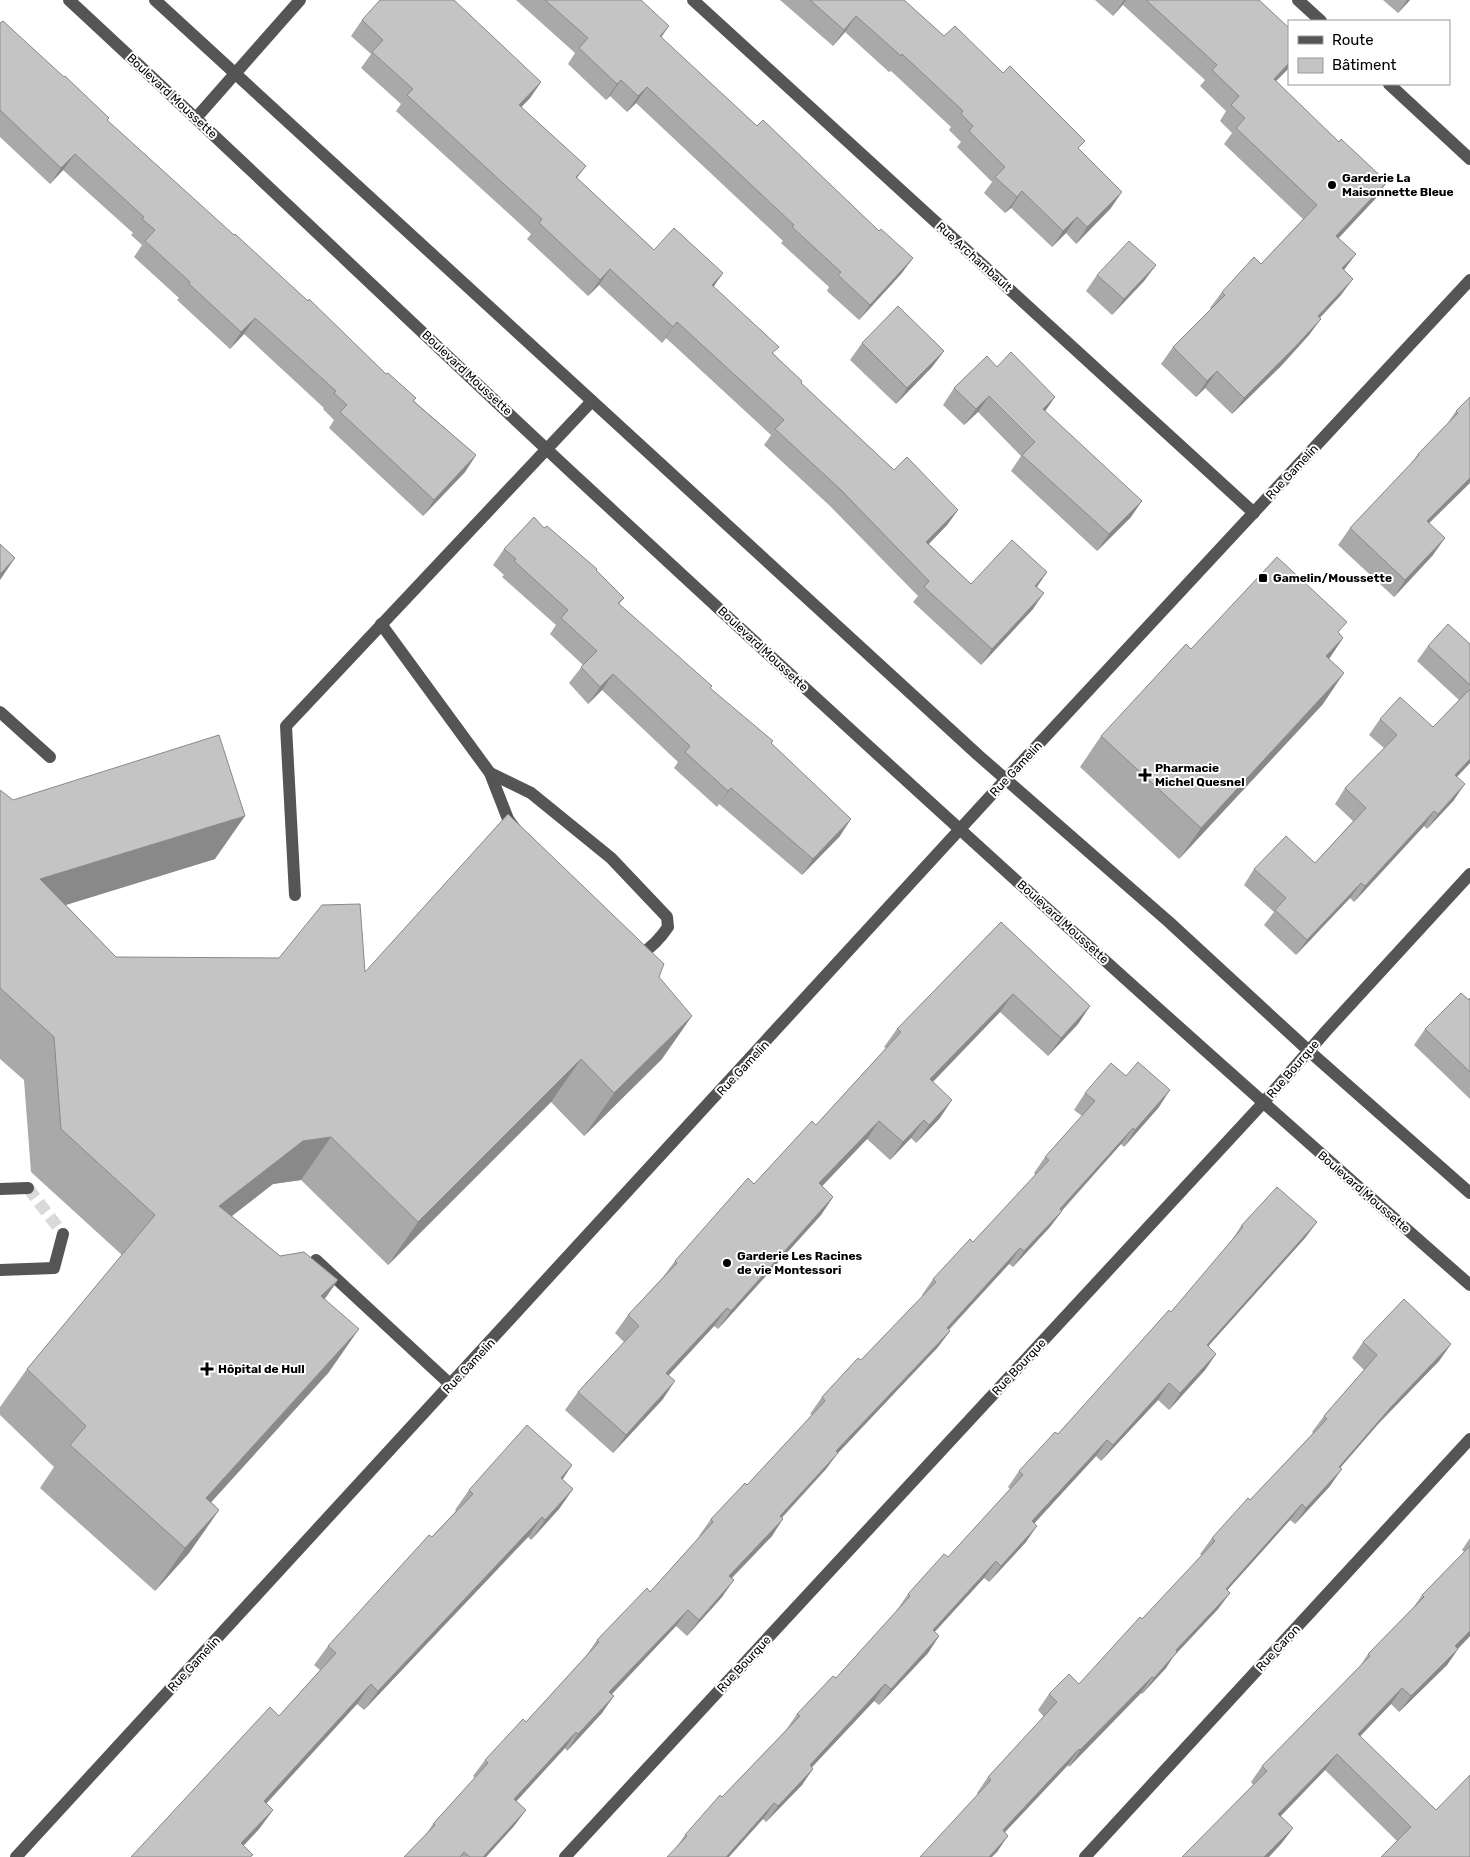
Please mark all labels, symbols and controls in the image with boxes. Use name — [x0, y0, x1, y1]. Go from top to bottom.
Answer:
legend — [1288, 20, 1450, 85]
text: Route — [1332, 31, 1374, 49]
street label: Boulevard Moussette — [124, 51, 220, 141]
text: Bâtiment — [1332, 56, 1396, 74]
place label: Garderie La Maisonnette Bleue — [1342, 171, 1454, 199]
marker: Garderie La Maisonnette Bleue — [1326, 179, 1338, 191]
street label: Rue Archambault — [933, 219, 1015, 295]
street label: Boulevard Moussette — [419, 328, 515, 418]
street label: Rue Gamelin — [1263, 442, 1321, 502]
place label: Gamelin/Moussette — [1273, 571, 1392, 585]
marker: Gamelin/Moussette — [1257, 572, 1269, 584]
street label: Boulevard Moussette — [715, 604, 811, 694]
street label: Rue Gamelin — [987, 739, 1045, 799]
place label: Pharmacie Michel Quesnel — [1155, 761, 1245, 789]
marker: Pharmacie Michel Quesnel — [1139, 769, 1151, 781]
street label: Boulevard Moussette — [1015, 877, 1112, 967]
street label: Rue Bourque — [1264, 1037, 1322, 1101]
street label: Rue Gamelin — [714, 1038, 772, 1098]
street label: Boulevard Moussette — [1315, 1148, 1413, 1236]
place label: Garderie Les Racines de vie Montessori — [737, 1249, 863, 1277]
marker: Garderie Les Racines de vie Montessori — [721, 1257, 733, 1269]
street label: Rue Gamelin — [440, 1336, 498, 1396]
street label: Rue Bourque — [989, 1336, 1049, 1398]
marker: Hôpital de Hull — [200, 1362, 214, 1376]
place label: Hôpital de Hull — [218, 1362, 305, 1376]
street label: Rue Caron — [1253, 1622, 1303, 1674]
street label: Rue Bourque — [714, 1633, 774, 1695]
street label: Rue Gamelin — [165, 1634, 223, 1694]

